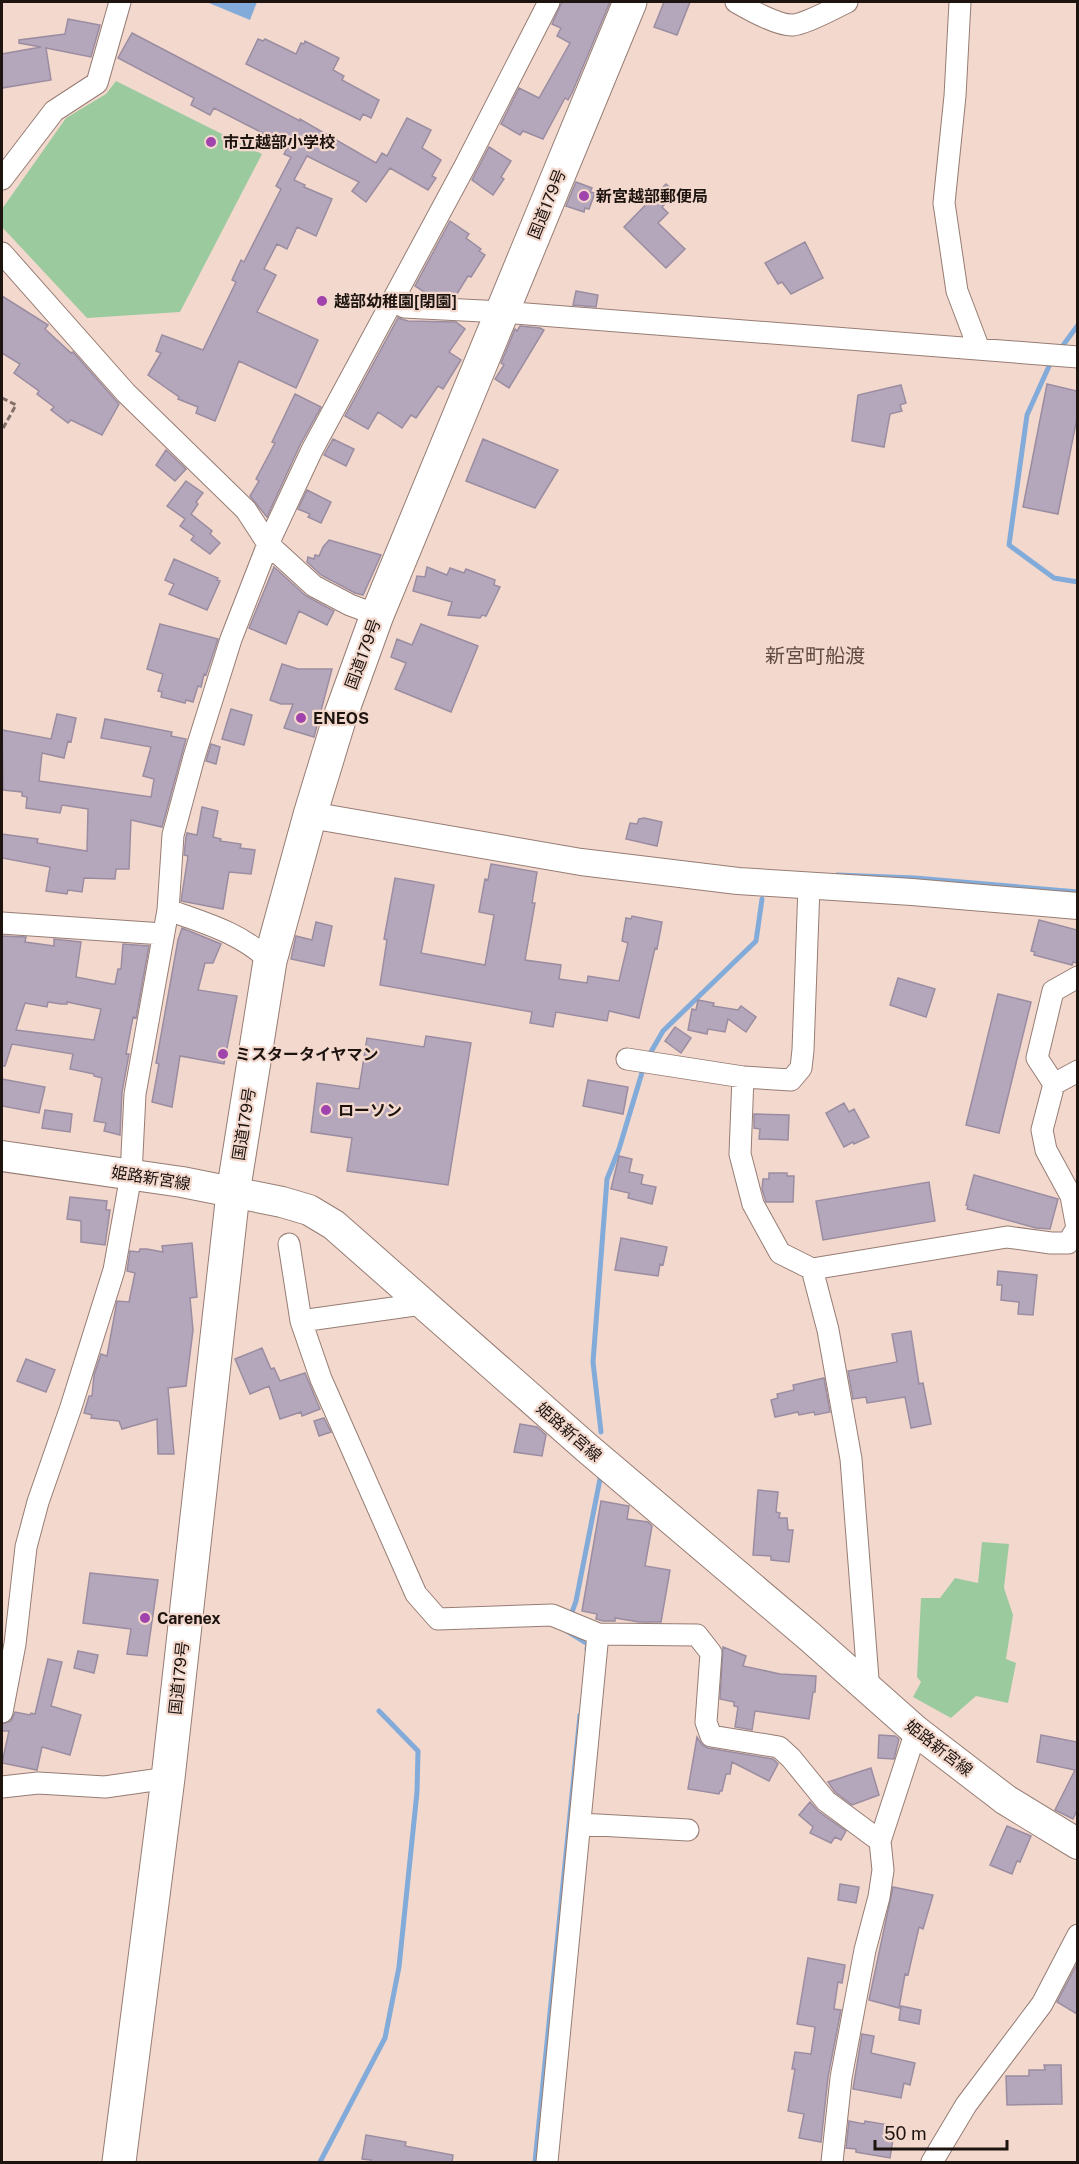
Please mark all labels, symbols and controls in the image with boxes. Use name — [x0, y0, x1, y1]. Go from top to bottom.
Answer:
place label: 市立越部小学校 — [223, 133, 335, 152]
marker: 市立越部小学校 — [204, 135, 218, 149]
street label: 国道179号 — [524, 166, 570, 242]
place label: 新宮越部郵便局 — [596, 187, 708, 206]
marker: 新宮越部郵便局 — [577, 189, 591, 203]
place label: 越部幼稚園[閉園] — [334, 292, 457, 311]
marker: 越部幼稚園[閉園] — [315, 294, 329, 308]
street label: 国道179号 — [341, 616, 385, 692]
district label: 新宮町船渡 — [765, 644, 865, 668]
place label: ENEOS — [313, 709, 369, 728]
marker: ENEOS — [294, 711, 308, 725]
place label: ミスタータイヤマン — [235, 1045, 379, 1064]
marker: ミスタータイヤマン — [216, 1047, 230, 1061]
street label: 国道179号 — [229, 1086, 259, 1162]
place label: ローソン — [338, 1101, 402, 1120]
marker: ローソン — [319, 1103, 333, 1117]
street label: 姫路新宮線 — [110, 1162, 192, 1194]
street label: 姫路新宮線 — [533, 1399, 605, 1465]
place label: Carenex — [157, 1609, 221, 1628]
marker: Carenex — [138, 1611, 152, 1625]
street label: 国道179号 — [166, 1640, 192, 1716]
street label: 姫路新宮線 — [902, 1716, 976, 1780]
scale bar — [875, 2113, 1007, 2151]
text: 50 m — [884, 2123, 927, 2144]

